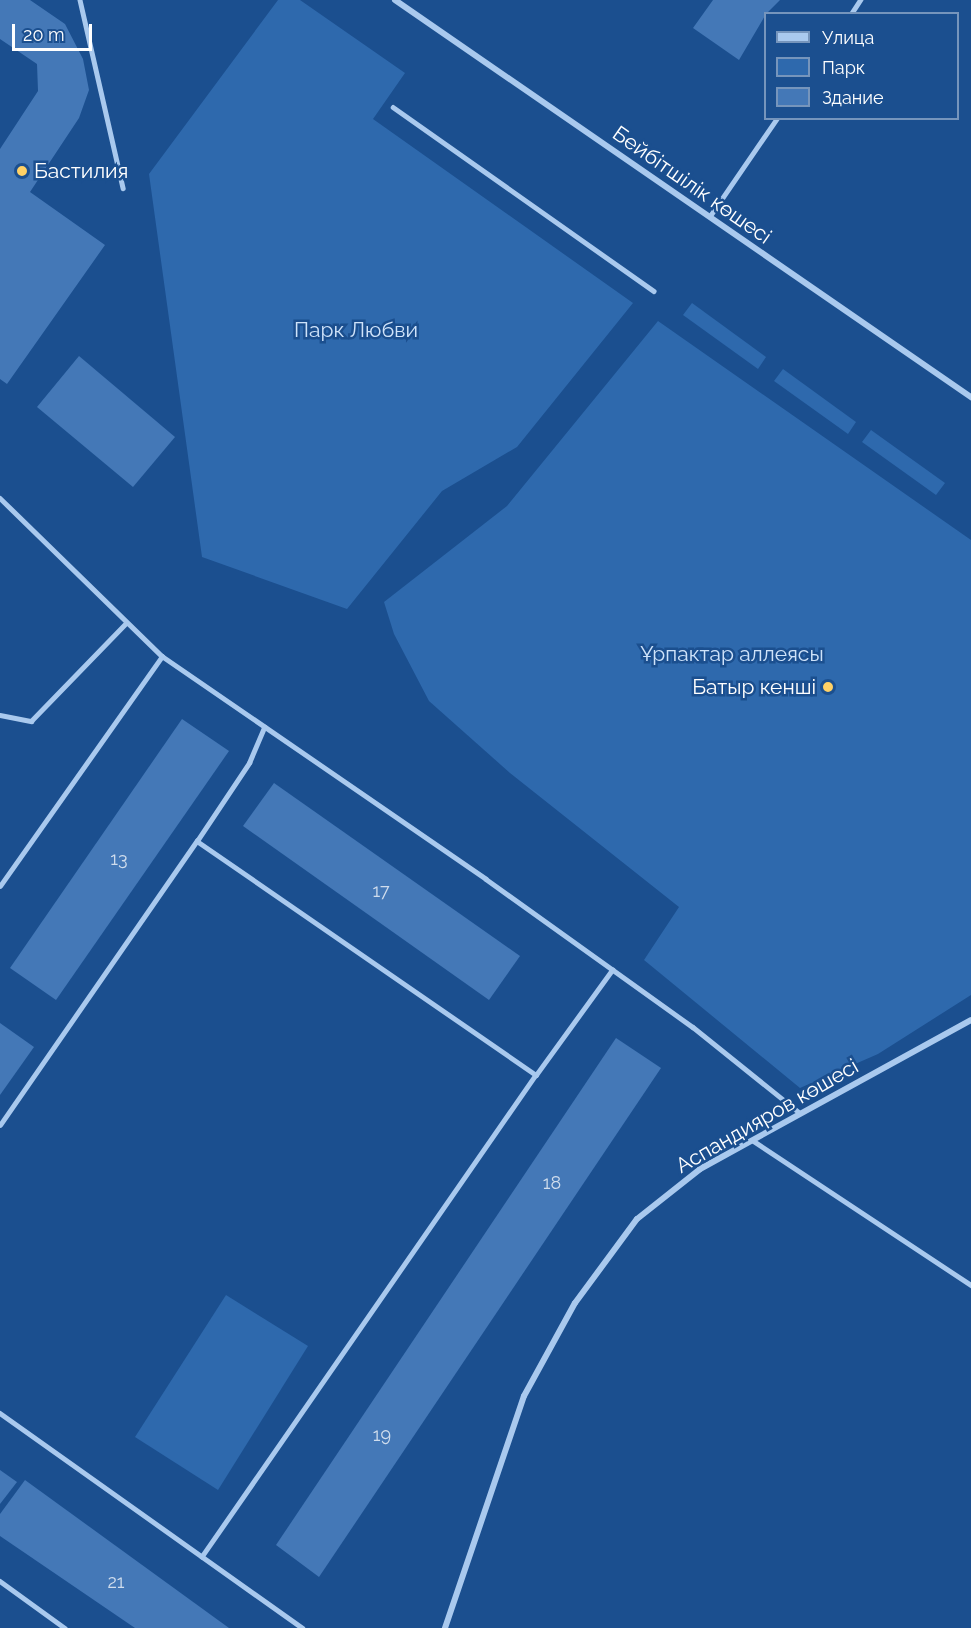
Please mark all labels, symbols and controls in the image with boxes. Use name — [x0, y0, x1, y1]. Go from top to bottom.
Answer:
scale bar — [15, 12, 94, 50]
legend — [764, 12, 959, 120]
text: 20 m — [23, 24, 65, 45]
text: Улица — [822, 27, 874, 48]
text: Парк — [822, 57, 865, 78]
text: Здание — [822, 87, 884, 108]
street label: Бейбітшілік көшесі — [608, 121, 776, 249]
place label: Бастилия — [34, 158, 128, 184]
marker: Бастилия — [15, 164, 29, 178]
park label: Парк Любви — [294, 317, 418, 343]
park label: Ұрпактар аллеясы — [640, 641, 824, 667]
place label: Батыр кенші — [692, 674, 816, 700]
marker: Батыр кенші — [821, 680, 835, 694]
house number: 13 — [110, 848, 128, 870]
house number: 17 — [372, 880, 390, 902]
street label: Аспандияров көшесі — [671, 1053, 863, 1179]
house number: 18 — [543, 1172, 561, 1194]
house number: 19 — [373, 1424, 391, 1446]
house number: 21 — [107, 1571, 125, 1593]

